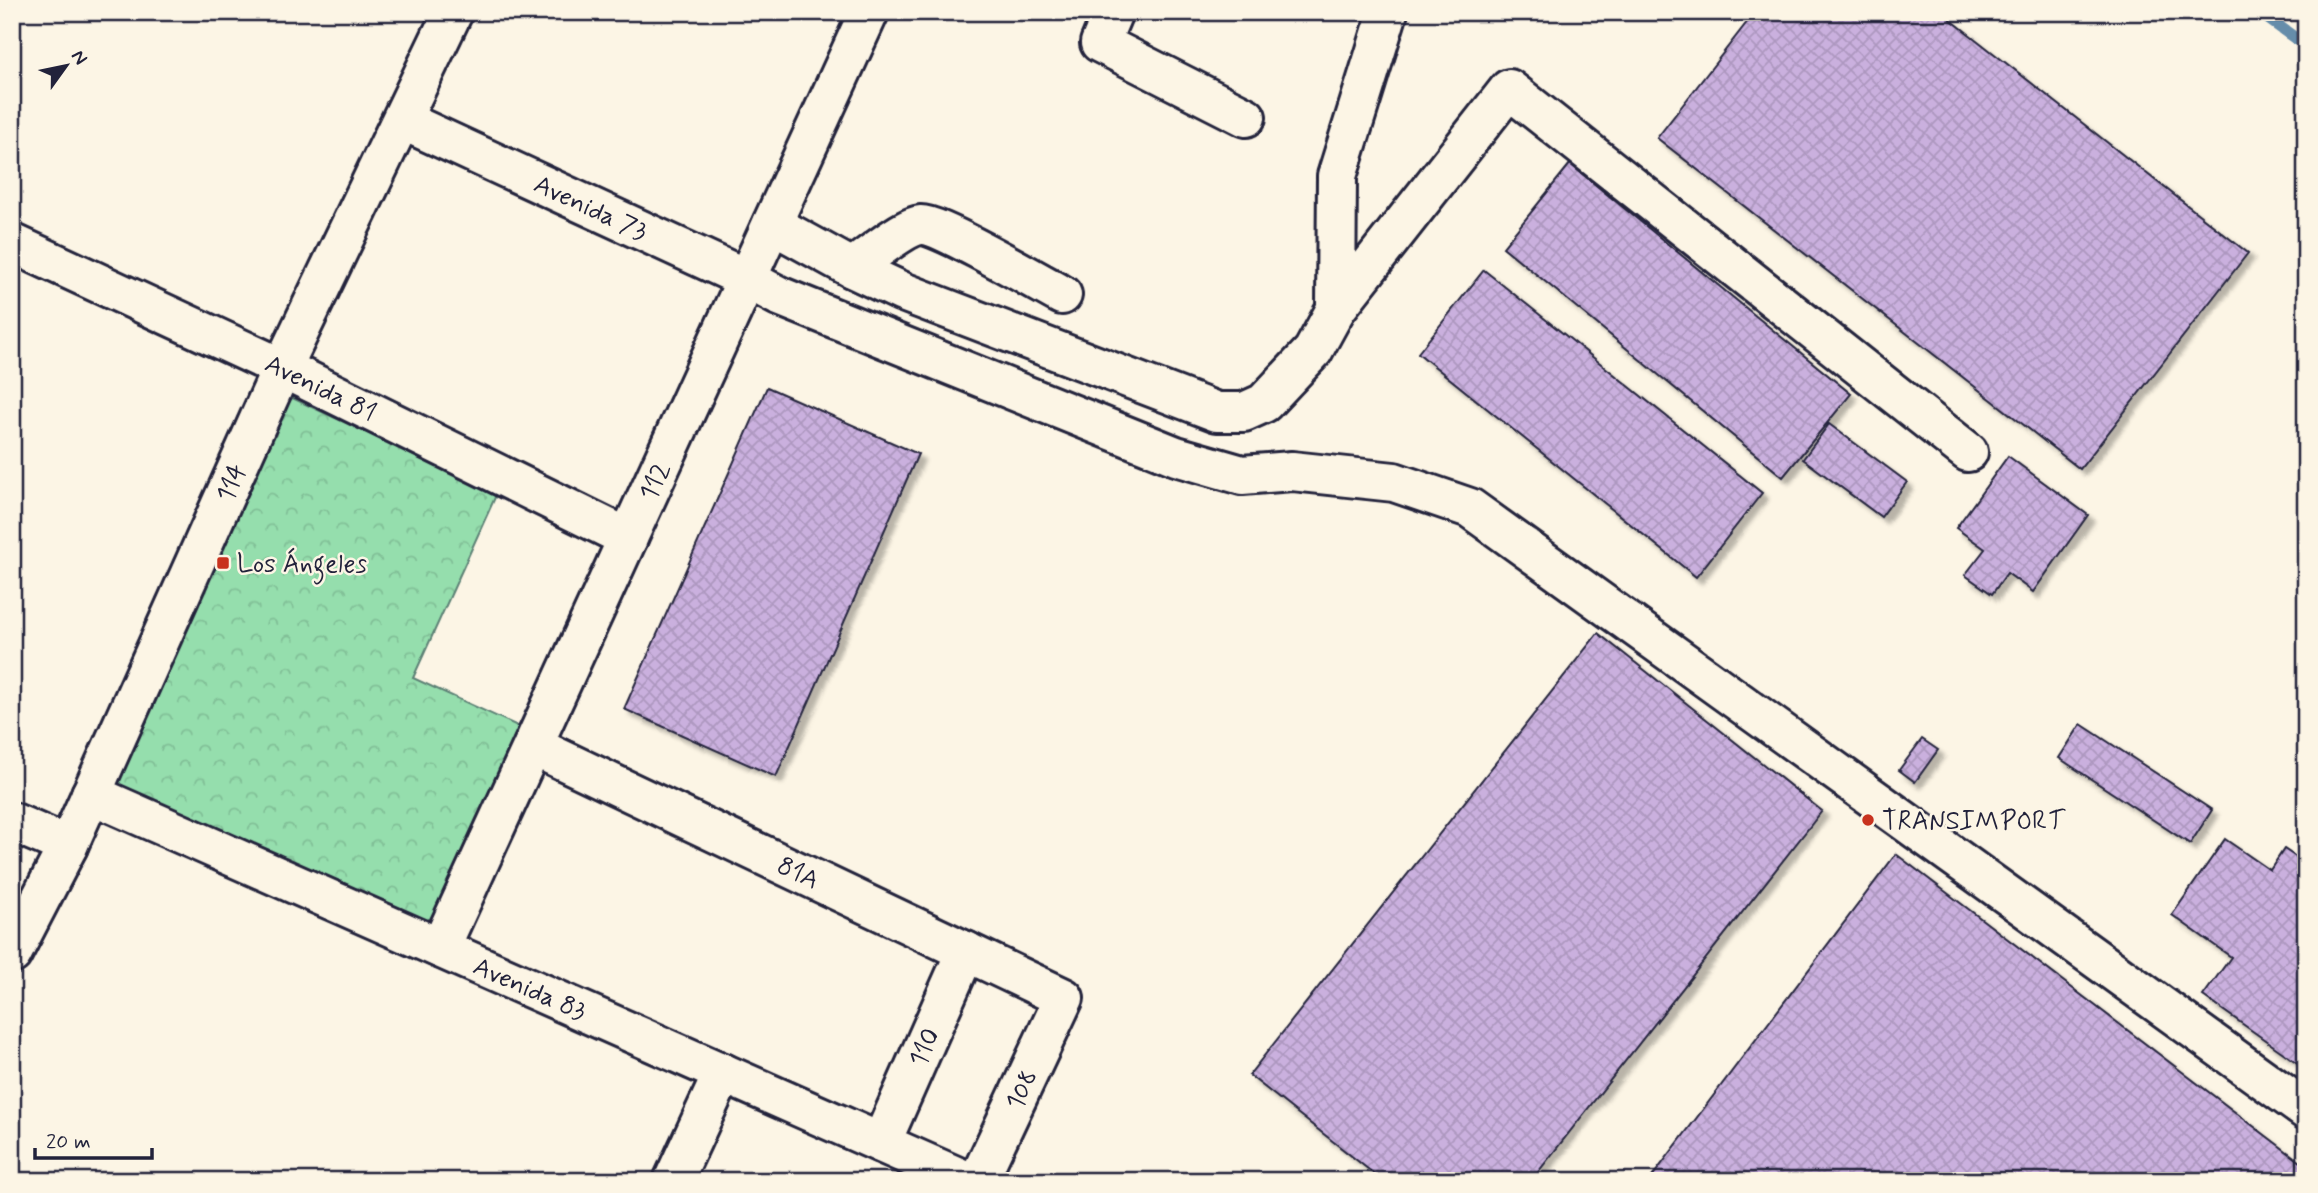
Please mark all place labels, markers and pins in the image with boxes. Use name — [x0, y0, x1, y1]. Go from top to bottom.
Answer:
place label: Los Ángeles — [237, 547, 367, 585]
marker: Los Ángeles — [215, 555, 231, 571]
place label: TRANSIMPORT — [1882, 805, 2066, 839]
marker: TRANSIMPORT — [1860, 812, 1876, 828]

